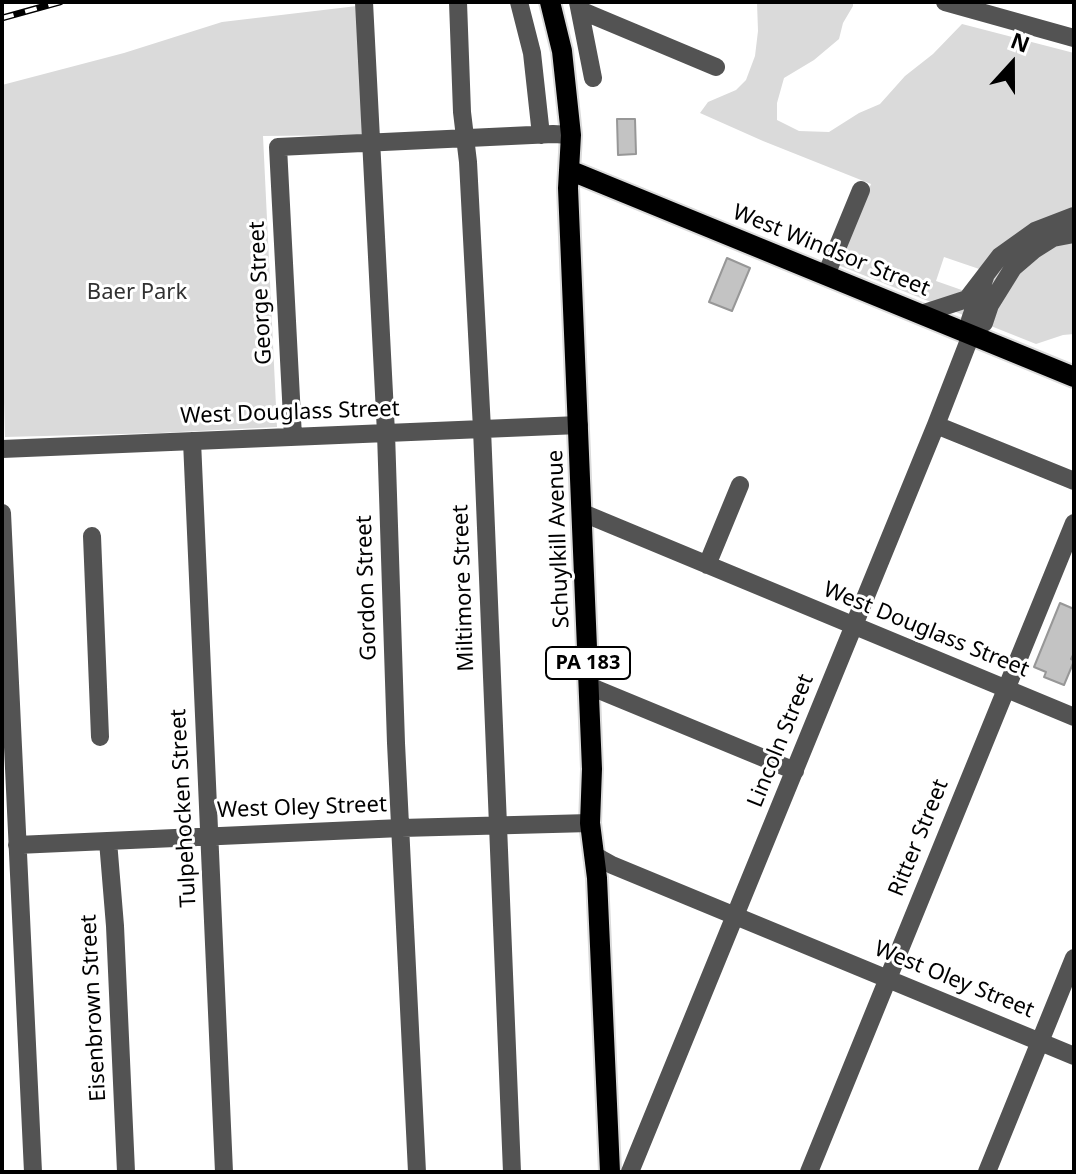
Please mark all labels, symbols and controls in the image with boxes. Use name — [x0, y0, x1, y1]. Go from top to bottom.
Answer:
north arrow — [972, 24, 1052, 104]
text: N — [1007, 24, 1034, 59]
street label: West Windsor Street — [729, 199, 933, 303]
street label: George Street — [244, 221, 278, 365]
park label: Baer Park — [87, 280, 187, 306]
street label: West Douglass Street — [180, 396, 400, 430]
street label: Schuylkill Avenue — [543, 449, 575, 629]
street label: Miltimore Street — [448, 504, 480, 672]
street label: Gordon Street — [351, 515, 383, 661]
street label: West Douglass Street — [819, 577, 1033, 683]
road number: PA 183 — [546, 647, 630, 679]
street label: Lincoln Street — [742, 671, 820, 811]
street label: Tulpehocken Street — [166, 708, 202, 908]
street label: Ritter Street — [884, 776, 954, 900]
street label: West Oley Street — [217, 792, 387, 824]
street label: Eisenbrown Street — [76, 914, 112, 1102]
street label: West Oley Street — [870, 936, 1038, 1024]

